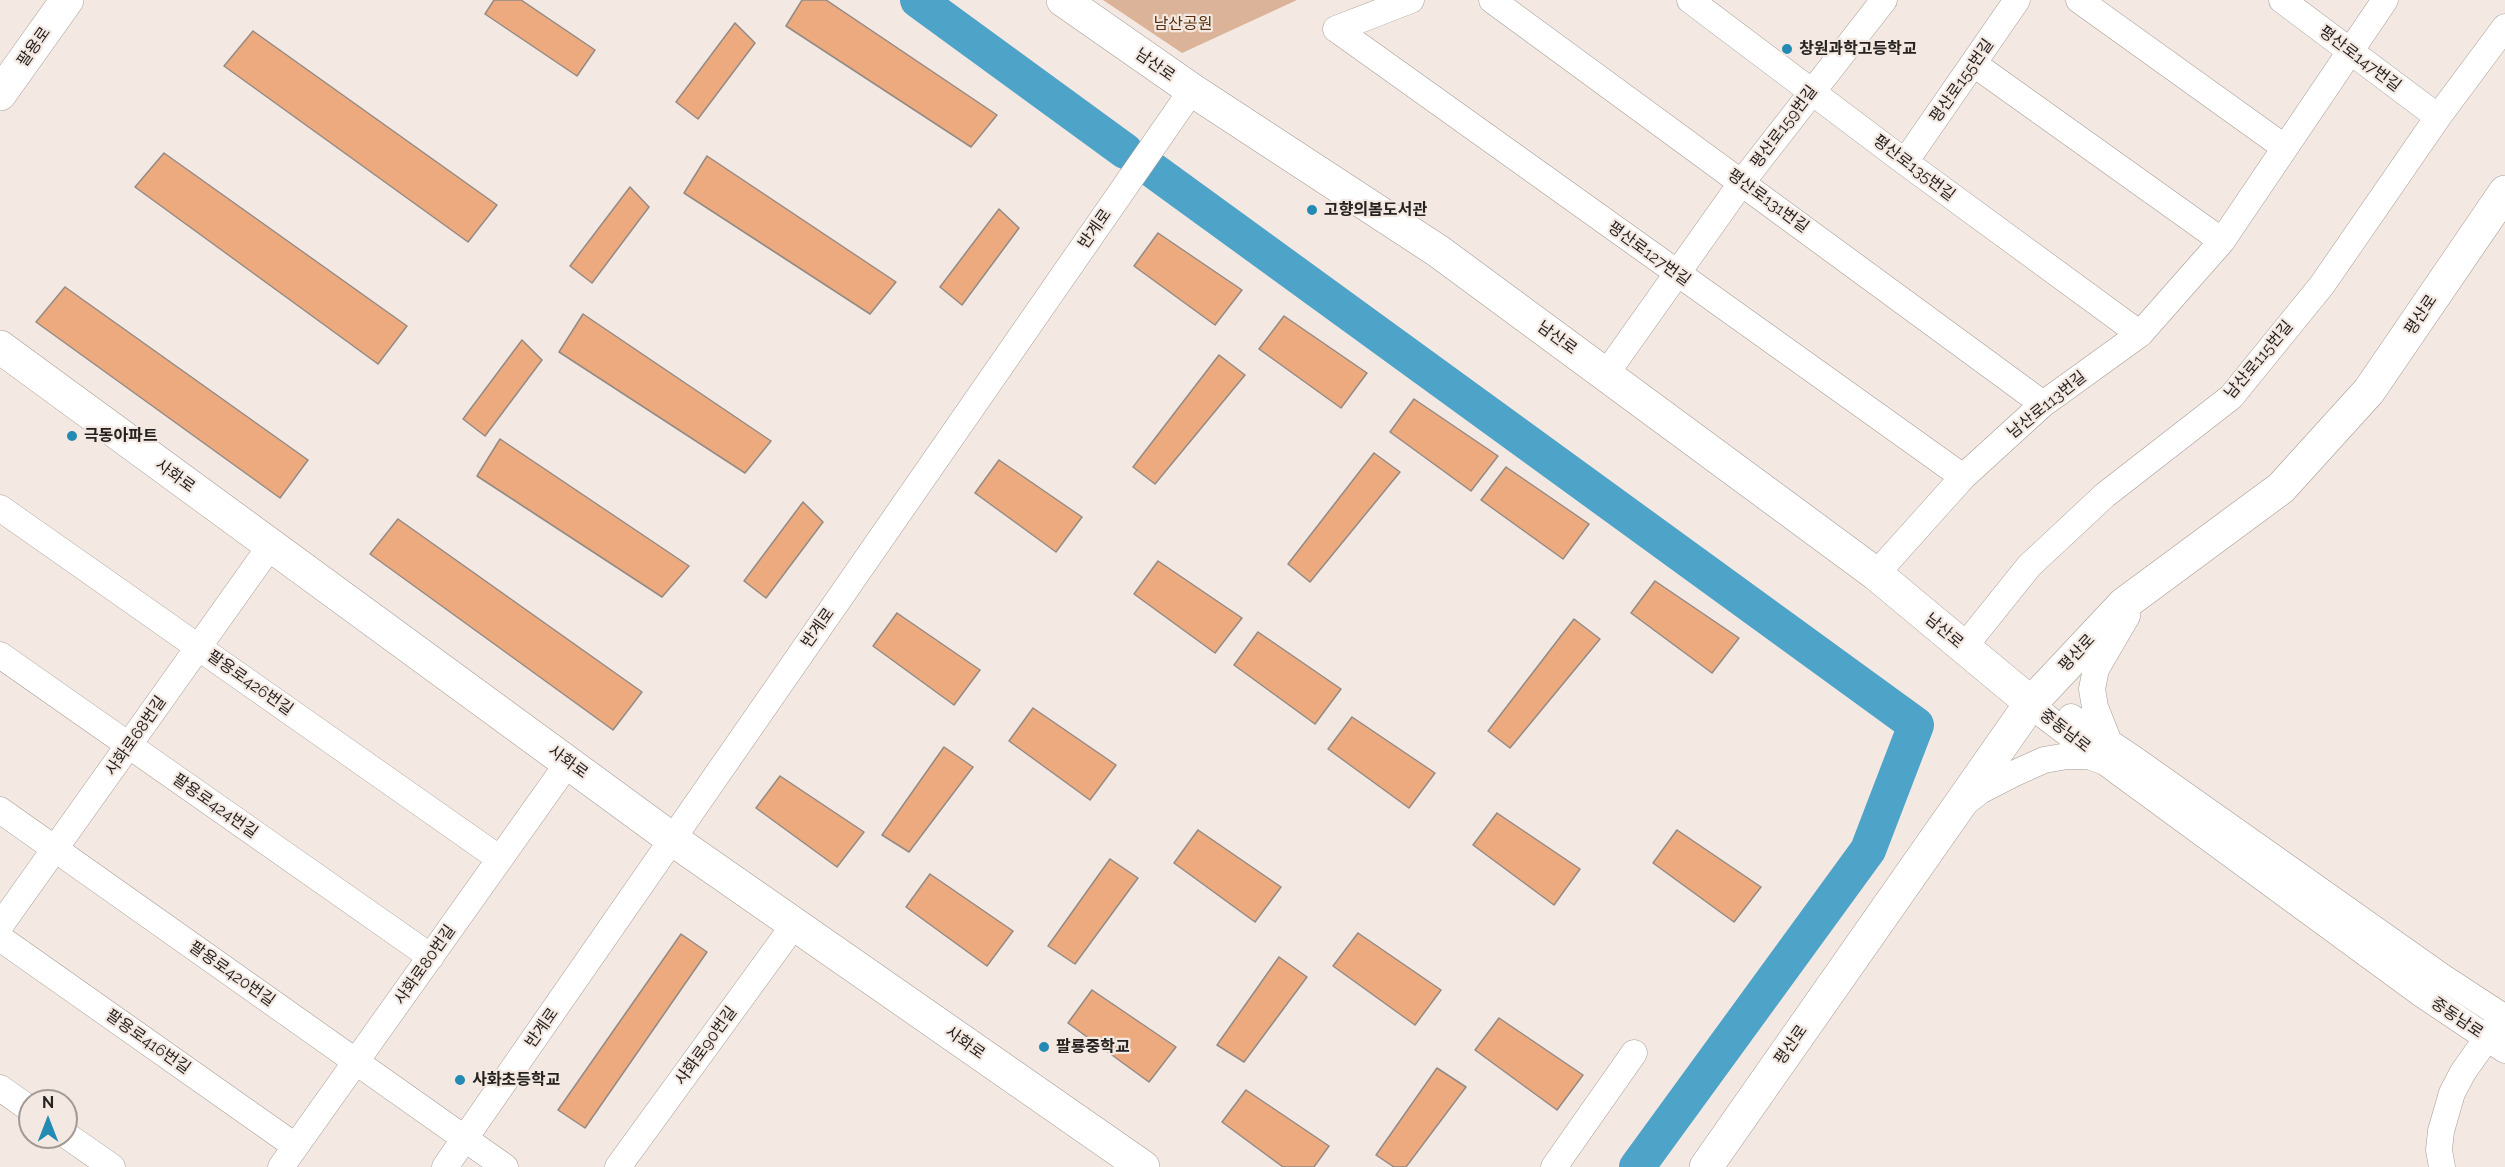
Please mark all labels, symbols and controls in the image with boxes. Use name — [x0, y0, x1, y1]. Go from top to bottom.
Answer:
park label: 남산공원 — [1154, 14, 1212, 34]
street label: 평산로147번길 — [2315, 22, 2405, 96]
street label: 팔용로 — [13, 23, 55, 71]
street label: 평산로155번길 — [1926, 35, 1998, 127]
place label: 창원과학고등학교 — [1799, 39, 1917, 59]
marker: 창원과학고등학교 — [1780, 42, 1794, 56]
street label: 남산로 — [1131, 44, 1179, 86]
street label: 평산로159번길 — [1747, 82, 1821, 172]
street label: 평산로135번길 — [1869, 131, 1959, 205]
street label: 평산로131번길 — [1724, 165, 1812, 237]
place label: 고향의봄도서관 — [1324, 200, 1427, 220]
marker: 고향의봄도서관 — [1305, 203, 1319, 217]
street label: 반계로 — [1074, 205, 1116, 253]
street label: 평산로127번길 — [1604, 218, 1694, 290]
street label: 평산로 — [2401, 291, 2441, 339]
street label: 남산로 — [1533, 317, 1581, 359]
street label: 남산로115번길 — [2221, 317, 2297, 403]
street label: 남산로113번길 — [2004, 367, 2090, 443]
place label: 극동아파트 — [84, 426, 158, 446]
marker: 극동아파트 — [65, 429, 79, 443]
street label: 사화로 — [151, 455, 199, 497]
street label: 반계로 — [797, 604, 839, 652]
street label: 남산로 — [1921, 609, 1967, 653]
street label: 평산로 — [2055, 630, 2099, 676]
street label: 팔용로426번길 — [203, 646, 297, 720]
street label: 사화로68번길 — [102, 693, 170, 779]
street label: 중동남로 — [2036, 705, 2094, 757]
street label: 사화로 — [544, 741, 592, 783]
street label: 팔용로424번길 — [169, 770, 261, 842]
street label: 사화로80번길 — [390, 921, 460, 1009]
street label: 팔용로420번길 — [185, 937, 279, 1011]
street label: 중동남로 — [2427, 994, 2487, 1042]
street label: 사화로90번길 — [671, 1003, 741, 1089]
street label: 반계로 — [521, 1004, 563, 1052]
street label: 팔용로416번길 — [102, 1006, 194, 1078]
street label: 평산로 — [1770, 1021, 1812, 1069]
street label: 사화로 — [941, 1022, 989, 1064]
place label: 팔룡중학교 — [1056, 1037, 1130, 1057]
marker: 팔룡중학교 — [1037, 1040, 1051, 1054]
place label: 사화초등학교 — [472, 1070, 560, 1090]
marker: 사화초등학교 — [453, 1073, 467, 1087]
north arrow — [18, 1089, 78, 1149]
text: N — [42, 1093, 54, 1112]

